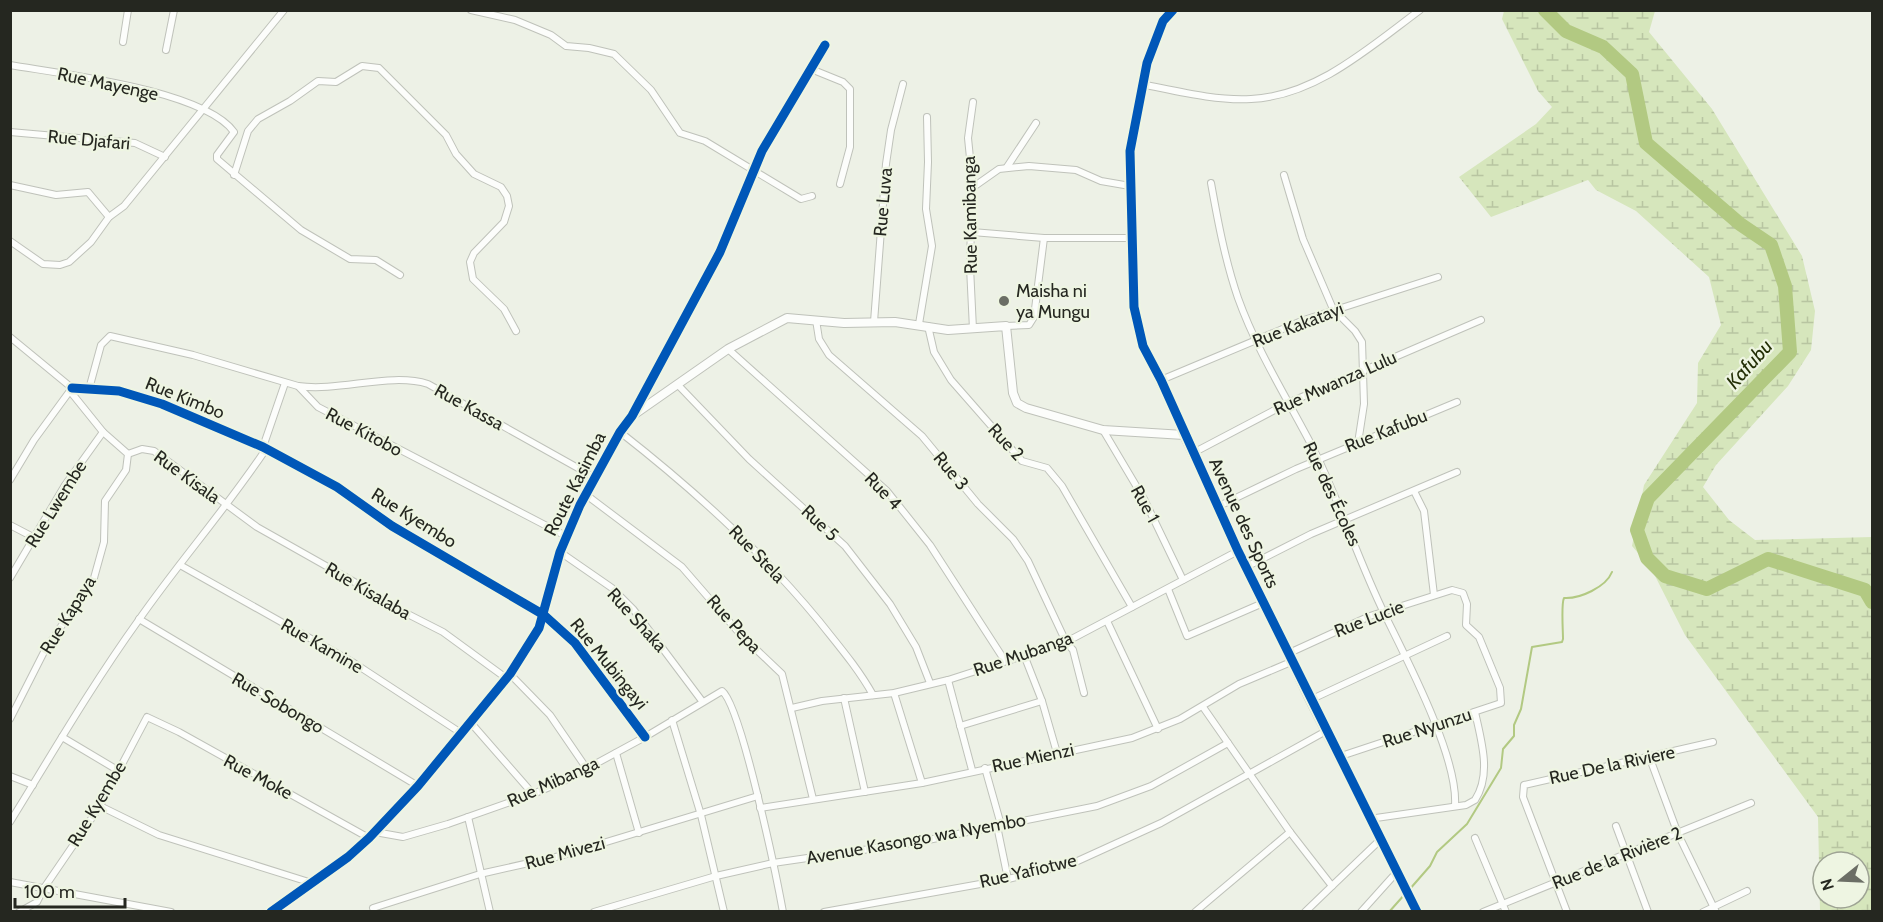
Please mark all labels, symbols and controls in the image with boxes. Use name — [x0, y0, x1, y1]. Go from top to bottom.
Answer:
street label: Rue Mayenge — [56, 63, 160, 105]
street label: Rue Djafari — [47, 125, 131, 155]
street label: Rue Kamibanga — [958, 155, 982, 274]
street label: Rue Luva — [869, 166, 897, 237]
place label: Maisha ni ya Mungu — [1016, 280, 1090, 323]
marker: Maisha ni ya Mungu — [997, 294, 1011, 308]
street label: Rue Kakatayi — [1249, 298, 1347, 352]
water label: Kafubu — [1721, 334, 1777, 393]
street label: Rue Mwanza Lulu — [1270, 346, 1400, 420]
street label: Rue Kimbo — [142, 372, 228, 424]
street label: Rue Kassa — [431, 379, 508, 435]
street label: Rue Kitobo — [322, 403, 406, 461]
street label: Rue Kafubu — [1342, 405, 1430, 457]
street label: Rue 2 — [983, 419, 1029, 465]
street label: Route Kasimba — [539, 428, 611, 540]
street label: Rue des Écoles — [1298, 438, 1366, 550]
street label: Rue Kisala — [149, 446, 225, 509]
street label: Rue 3 — [929, 447, 973, 495]
street label: Avenue des Sports — [1204, 454, 1284, 592]
street label: Rue Lwembe — [21, 456, 91, 552]
street label: Rue 4 — [860, 468, 906, 514]
street label: Rue 1 — [1126, 482, 1164, 526]
street label: Rue Kyembo — [367, 483, 461, 553]
street label: Rue 5 — [797, 500, 843, 546]
street label: Rue Stela — [724, 521, 790, 588]
street label: Rue Kisalaba — [321, 558, 415, 625]
street label: Rue Kapaya — [35, 572, 101, 658]
street label: Rue Shaka — [602, 583, 672, 657]
street label: Rue Pepa — [702, 590, 766, 658]
street label: Rue Lucie — [1331, 596, 1407, 642]
street label: Rue Kamine — [277, 614, 367, 678]
street label: Rue Mubingayi — [565, 614, 653, 714]
street label: Rue Mubanga — [971, 627, 1076, 681]
street label: Rue Sobongo — [228, 668, 328, 738]
street label: Rue Nyunzu — [1380, 703, 1474, 753]
street label: Rue Mienzi — [990, 739, 1076, 777]
street label: Rue De la Riviere — [1547, 741, 1677, 789]
street label: Rue Moke — [220, 750, 296, 804]
street label: Rue Mibanga — [504, 752, 603, 812]
street label: Rue Kyembe — [63, 757, 131, 851]
street label: Avenue Kasongo wa Nyembo — [805, 809, 1027, 869]
street label: Rue de la Rivière 2 — [1549, 822, 1685, 894]
street label: Rue Mivezi — [523, 832, 607, 874]
street label: Rue Yafiotwe — [977, 849, 1079, 893]
north arrow — [1811, 850, 1871, 910]
scale bar — [15, 871, 124, 909]
text: N — [1816, 876, 1838, 893]
text: 100 m — [24, 881, 75, 903]

